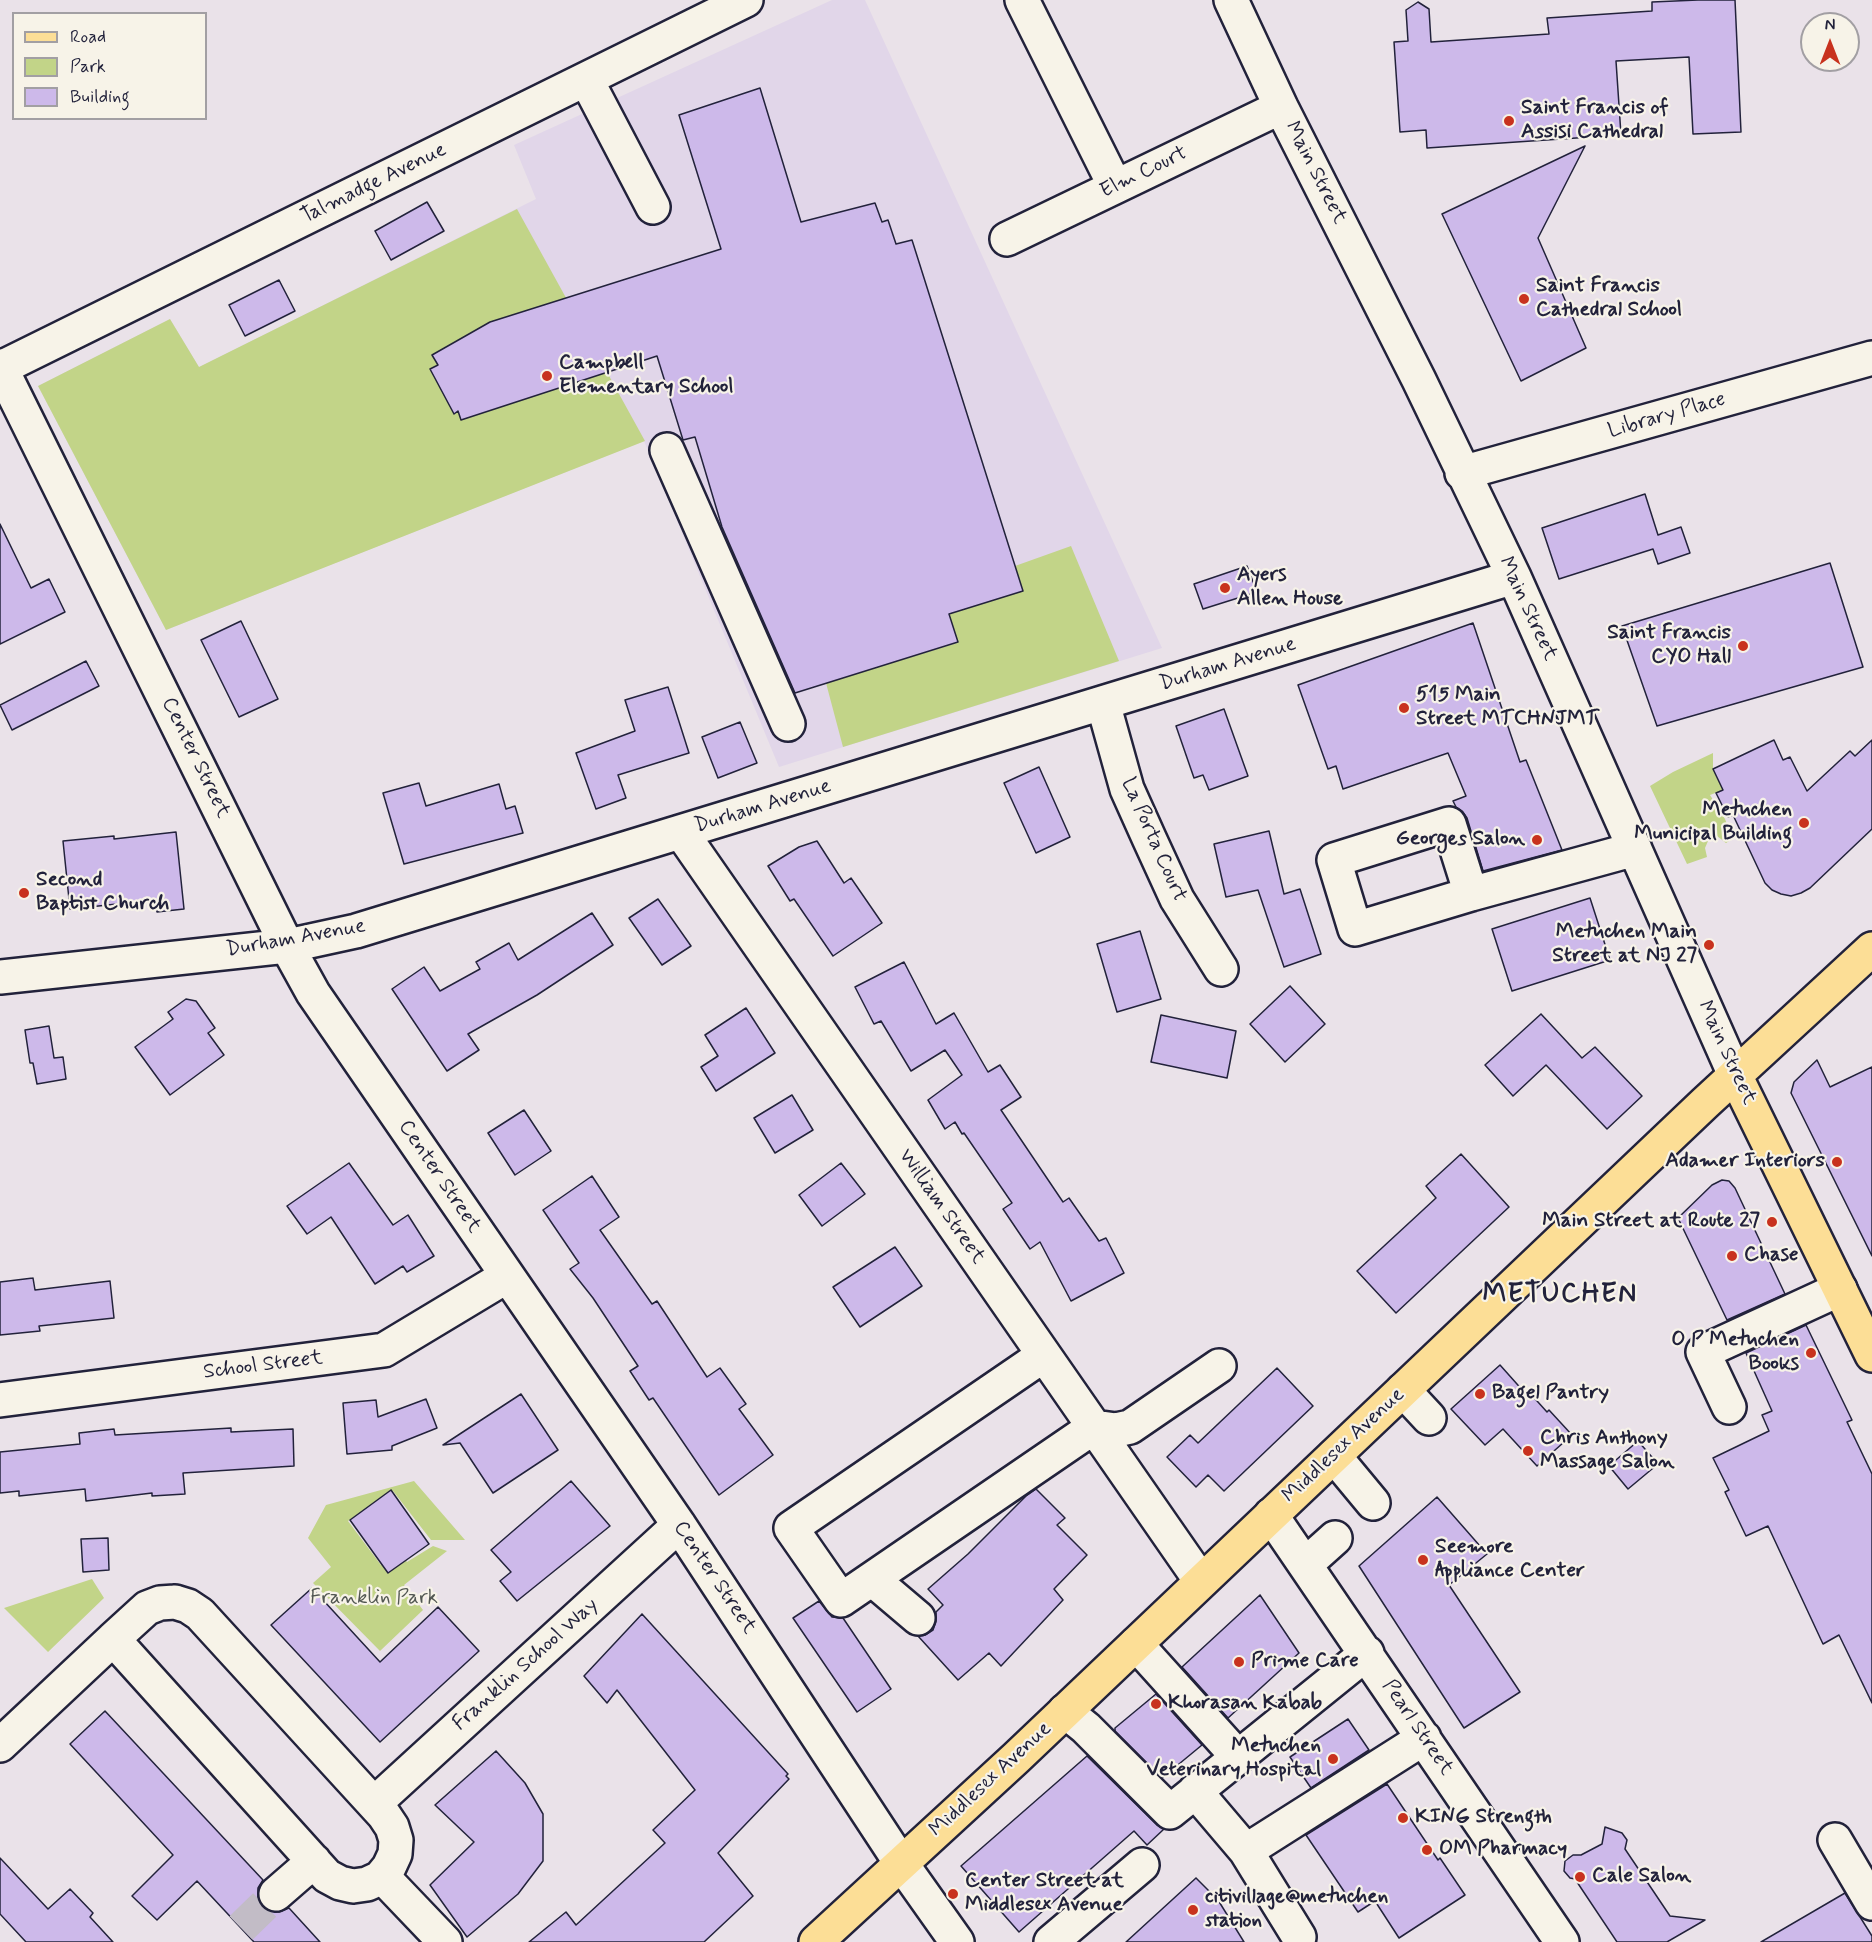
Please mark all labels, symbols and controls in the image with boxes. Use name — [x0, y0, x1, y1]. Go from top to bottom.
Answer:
legend — [12, 12, 207, 120]
north arrow — [1800, 12, 1860, 72]
text: N — [1825, 15, 1835, 36]
text: Road — [70, 25, 106, 49]
text: Park — [70, 55, 106, 79]
text: Building — [70, 85, 130, 109]
place label: Saint Francis of Assisi Cathedral — [1521, 96, 1668, 146]
marker: Saint Francis of Assisi Cathedral — [1502, 114, 1516, 128]
street label: Main Street — [1278, 118, 1352, 228]
street label: Talmadge Avenue — [297, 138, 451, 230]
street label: Elm Court — [1096, 141, 1192, 205]
place label: Saint Francis Cathedral School — [1536, 274, 1682, 324]
marker: Saint Francis Cathedral School — [1517, 292, 1531, 306]
place label: Campbell Elementary School — [559, 351, 734, 401]
marker: Campbell Elementary School — [540, 369, 554, 383]
street label: Library Place — [1605, 387, 1729, 445]
street label: Main Street — [1492, 553, 1562, 665]
place label: Ayers Allen House — [1237, 563, 1343, 613]
marker: Ayers Allen House — [1218, 581, 1232, 595]
place label: Saint Francis CYO Hall — [1607, 621, 1731, 671]
street label: Durham Avenue — [1157, 632, 1299, 698]
marker: Saint Francis CYO Hall — [1736, 639, 1750, 653]
place label: 515 Main Street MTCHNJMT — [1416, 683, 1599, 733]
street label: Center Street — [155, 694, 235, 822]
marker: 515 Main Street MTCHNJMT — [1397, 701, 1411, 715]
street label: Durham Avenue — [692, 774, 834, 840]
street label: La Porta Court — [1114, 774, 1192, 906]
place label: Metuchen Municipal Building — [1634, 798, 1792, 848]
marker: Metuchen Municipal Building — [1797, 816, 1811, 830]
place label: Georges Salon — [1396, 827, 1525, 853]
marker: Georges Salon — [1530, 833, 1544, 847]
place label: Second Baptist Church — [36, 868, 169, 918]
marker: Second Baptist Church — [17, 886, 31, 900]
street label: Durham Avenue — [224, 914, 368, 964]
place label: Metuchen Main Street at NJ 27 — [1552, 920, 1697, 970]
marker: Metuchen Main Street at NJ 27 — [1702, 938, 1716, 952]
street label: Main Street — [1691, 997, 1761, 1109]
street label: Center Street — [392, 1116, 486, 1238]
street label: William Street — [892, 1145, 990, 1269]
place label: Adamer Interiors — [1665, 1149, 1825, 1175]
marker: Adamer Interiors — [1830, 1155, 1844, 1169]
place label: Main Street at Route 27 — [1542, 1209, 1760, 1235]
marker: Main Street at Route 27 — [1765, 1215, 1779, 1229]
place label: Chase — [1744, 1243, 1798, 1269]
marker: Chase — [1725, 1249, 1739, 1263]
district label: METUCHEN — [1482, 1279, 1638, 1311]
place label: O P Metuchen Books — [1671, 1328, 1799, 1378]
street label: School Street — [202, 1346, 324, 1386]
marker: O P Metuchen Books — [1804, 1346, 1818, 1360]
place label: Bagel Pantry — [1492, 1381, 1609, 1407]
street label: Middlesex Avenue — [1278, 1383, 1410, 1509]
marker: Bagel Pantry — [1473, 1387, 1487, 1401]
place label: Chris Anthony Massage Salon — [1540, 1426, 1674, 1476]
marker: Chris Anthony Massage Salon — [1521, 1444, 1535, 1458]
street label: Center Street — [667, 1517, 761, 1639]
place label: Seemore Appliance Center — [1435, 1535, 1585, 1585]
marker: Seemore Appliance Center — [1416, 1553, 1430, 1567]
park label: Franklin Park — [310, 1586, 438, 1612]
street label: Franklin School Way — [448, 1593, 604, 1737]
place label: Prime Care — [1251, 1649, 1359, 1675]
marker: Prime Care — [1232, 1655, 1246, 1669]
street label: Pearl Street — [1376, 1675, 1458, 1781]
place label: Khorasan Kabab — [1168, 1691, 1322, 1717]
marker: Khorasan Kabab — [1149, 1697, 1163, 1711]
street label: Middlesex Avenue — [925, 1717, 1057, 1843]
place label: Metuchen Veterinary Hospital — [1146, 1734, 1321, 1784]
marker: Metuchen Veterinary Hospital — [1326, 1752, 1340, 1766]
place label: KING Strength — [1415, 1805, 1552, 1831]
marker: KING Strength — [1396, 1811, 1410, 1825]
place label: OM Pharmacy — [1439, 1837, 1567, 1863]
marker: OM Pharmacy — [1420, 1843, 1434, 1857]
place label: Cale Salon — [1592, 1864, 1691, 1890]
place label: Center Street at Middlesex Avenue — [965, 1869, 1124, 1919]
marker: Cale Salon — [1573, 1870, 1587, 1884]
place label: citivillage@metuchen station — [1205, 1885, 1388, 1935]
marker: Center Street at Middlesex Avenue — [946, 1887, 960, 1901]
marker: citivillage@metuchen station — [1186, 1903, 1200, 1917]

